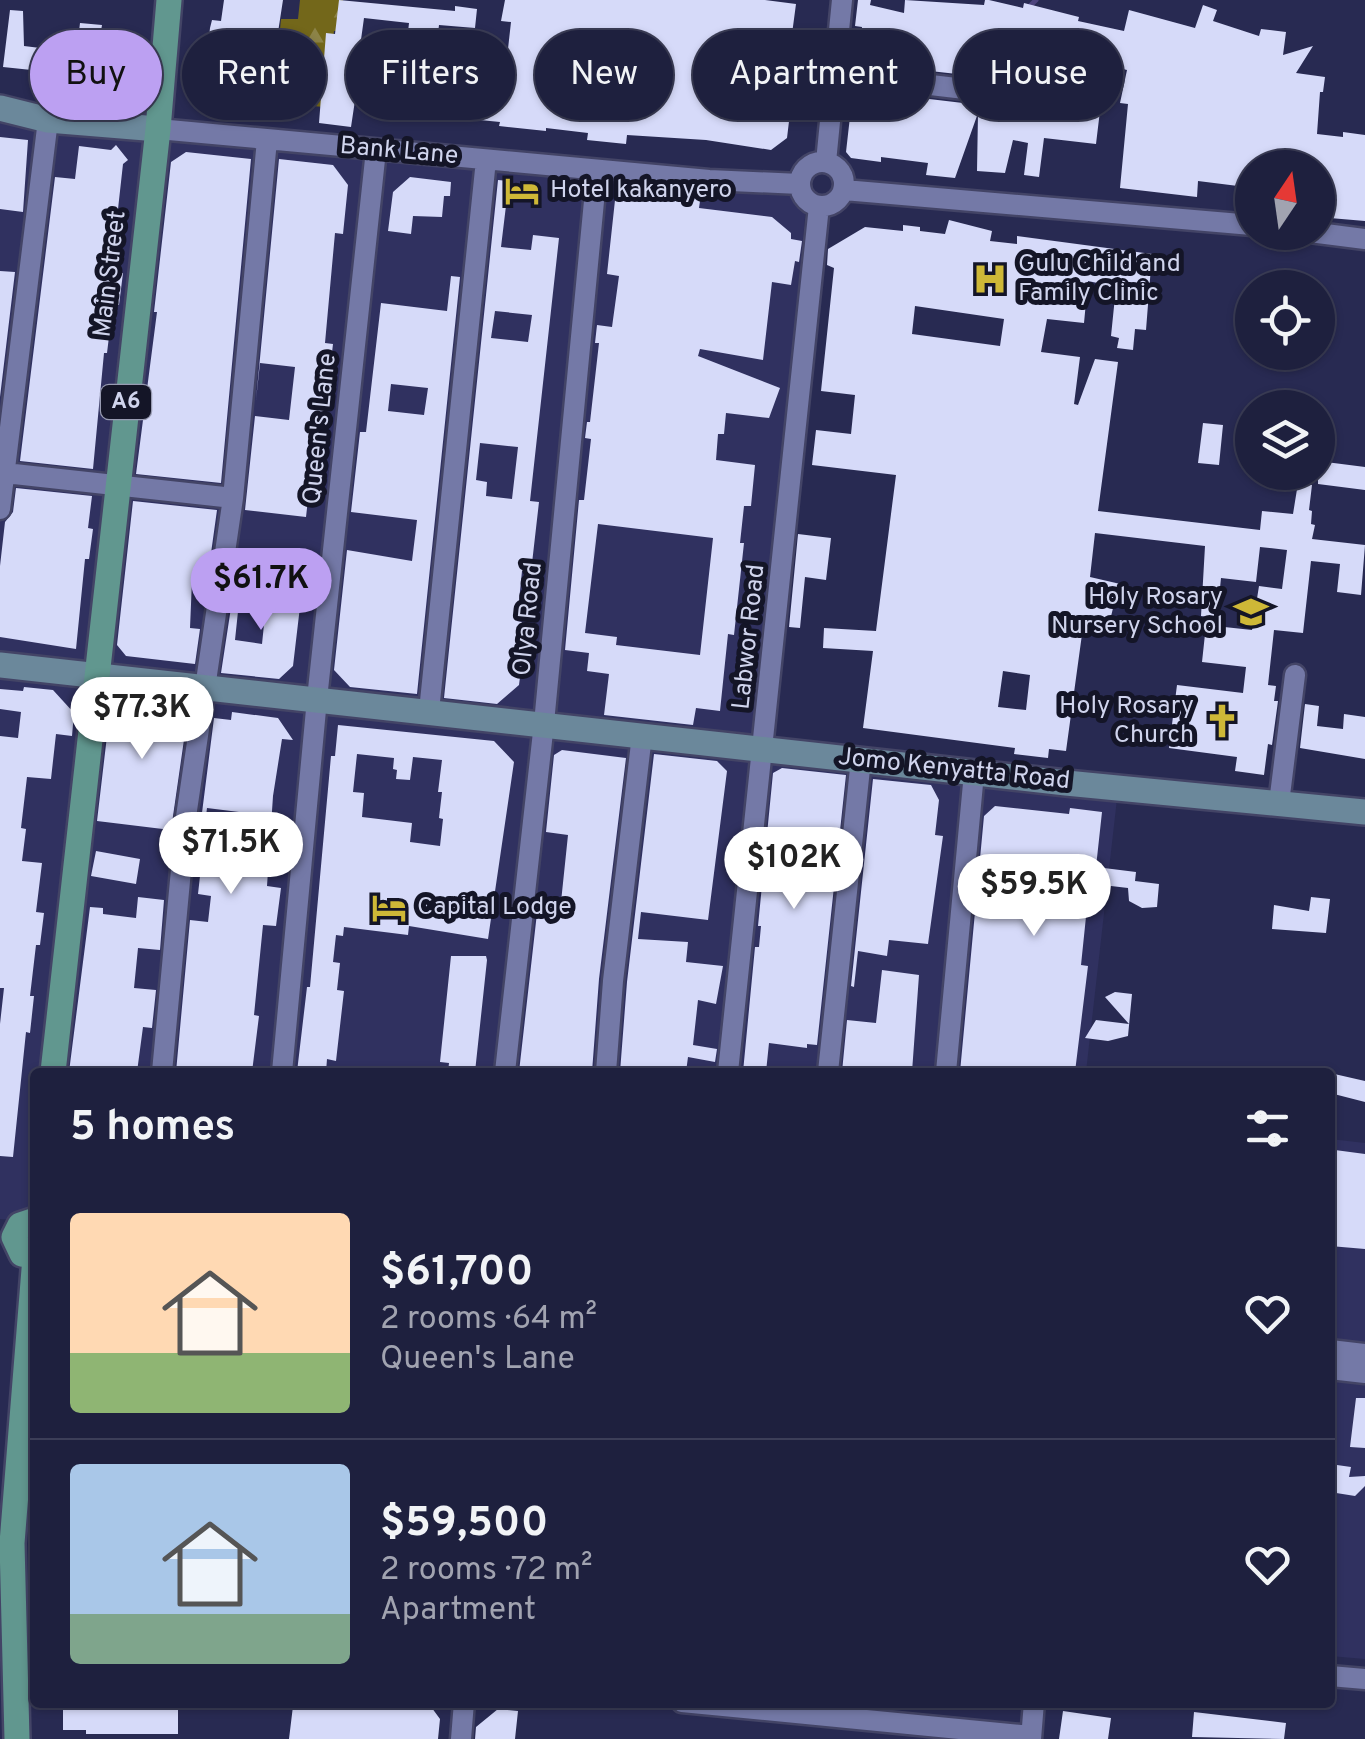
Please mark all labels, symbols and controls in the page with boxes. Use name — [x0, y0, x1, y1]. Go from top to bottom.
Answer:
chip: Buy — [30, 30, 162, 120]
chip: Rent — [182, 30, 326, 120]
chip: Filters — [346, 30, 515, 120]
chip: New — [535, 30, 673, 120]
chip: Apartment — [693, 30, 934, 120]
chip: House — [954, 30, 1123, 120]
street label: Bank Lane — [338, 131, 460, 173]
north arrow — [1235, 150, 1335, 250]
map controls — [1235, 150, 1335, 490]
hotel icon: Hotel kakanyero — [503, 172, 541, 210]
place label: Hotel kakanyero — [550, 175, 732, 207]
street label: Main Street — [87, 209, 135, 339]
place label: Gulu Child and Family Clinic — [1018, 249, 1181, 310]
hospital icon: Gulu Child and Family Clinic — [971, 260, 1009, 298]
button: locate — [1235, 270, 1335, 370]
street label: Queen's Lane — [297, 352, 345, 506]
road number: A6 — [101, 385, 151, 419]
button: layers — [1235, 390, 1335, 490]
pin: $61.7K — [180, 548, 342, 633]
text: $61.7K — [213, 560, 309, 600]
street label: Olya Road — [507, 560, 551, 678]
street label: Labwor Road — [726, 563, 774, 711]
place label: Holy Rosary Nursery School — [1051, 582, 1223, 643]
school or university icon: Holy Rosary Nursery School — [1232, 593, 1270, 631]
pin: $77.3K — [61, 677, 223, 762]
text: $77.3K — [92, 689, 192, 729]
place label: Holy Rosary Church — [1059, 691, 1194, 752]
church icon: Holy Rosary Church — [1203, 702, 1241, 740]
street label: Jomo Kenyatta Road — [836, 742, 1072, 798]
pin: $71.5K — [150, 812, 312, 897]
text: $71.5K — [181, 824, 281, 864]
pin: $102K — [724, 827, 864, 912]
text: $102K — [746, 839, 842, 879]
pin: $59.5K — [953, 854, 1115, 939]
text: $59.5K — [980, 866, 1088, 906]
hotel icon: Capital Lodge — [370, 889, 408, 927]
place label: Capital Lodge — [417, 892, 572, 924]
icon: filters — [1240, 1101, 1295, 1156]
text: 5 homes — [70, 1102, 235, 1155]
text: $61,700 — [380, 1247, 533, 1300]
icon: home — [150, 1253, 270, 1373]
icon: heart — [1240, 1286, 1295, 1341]
text: 2 rooms · 64 m² — [380, 1300, 597, 1340]
text: Queen's Lane — [380, 1340, 575, 1380]
text: $59,500 — [380, 1498, 548, 1551]
icon: home — [150, 1504, 270, 1624]
icon: heart — [1240, 1537, 1295, 1592]
text: 2 rooms · 72 m² — [380, 1551, 593, 1591]
text: Apartment — [380, 1591, 536, 1631]

